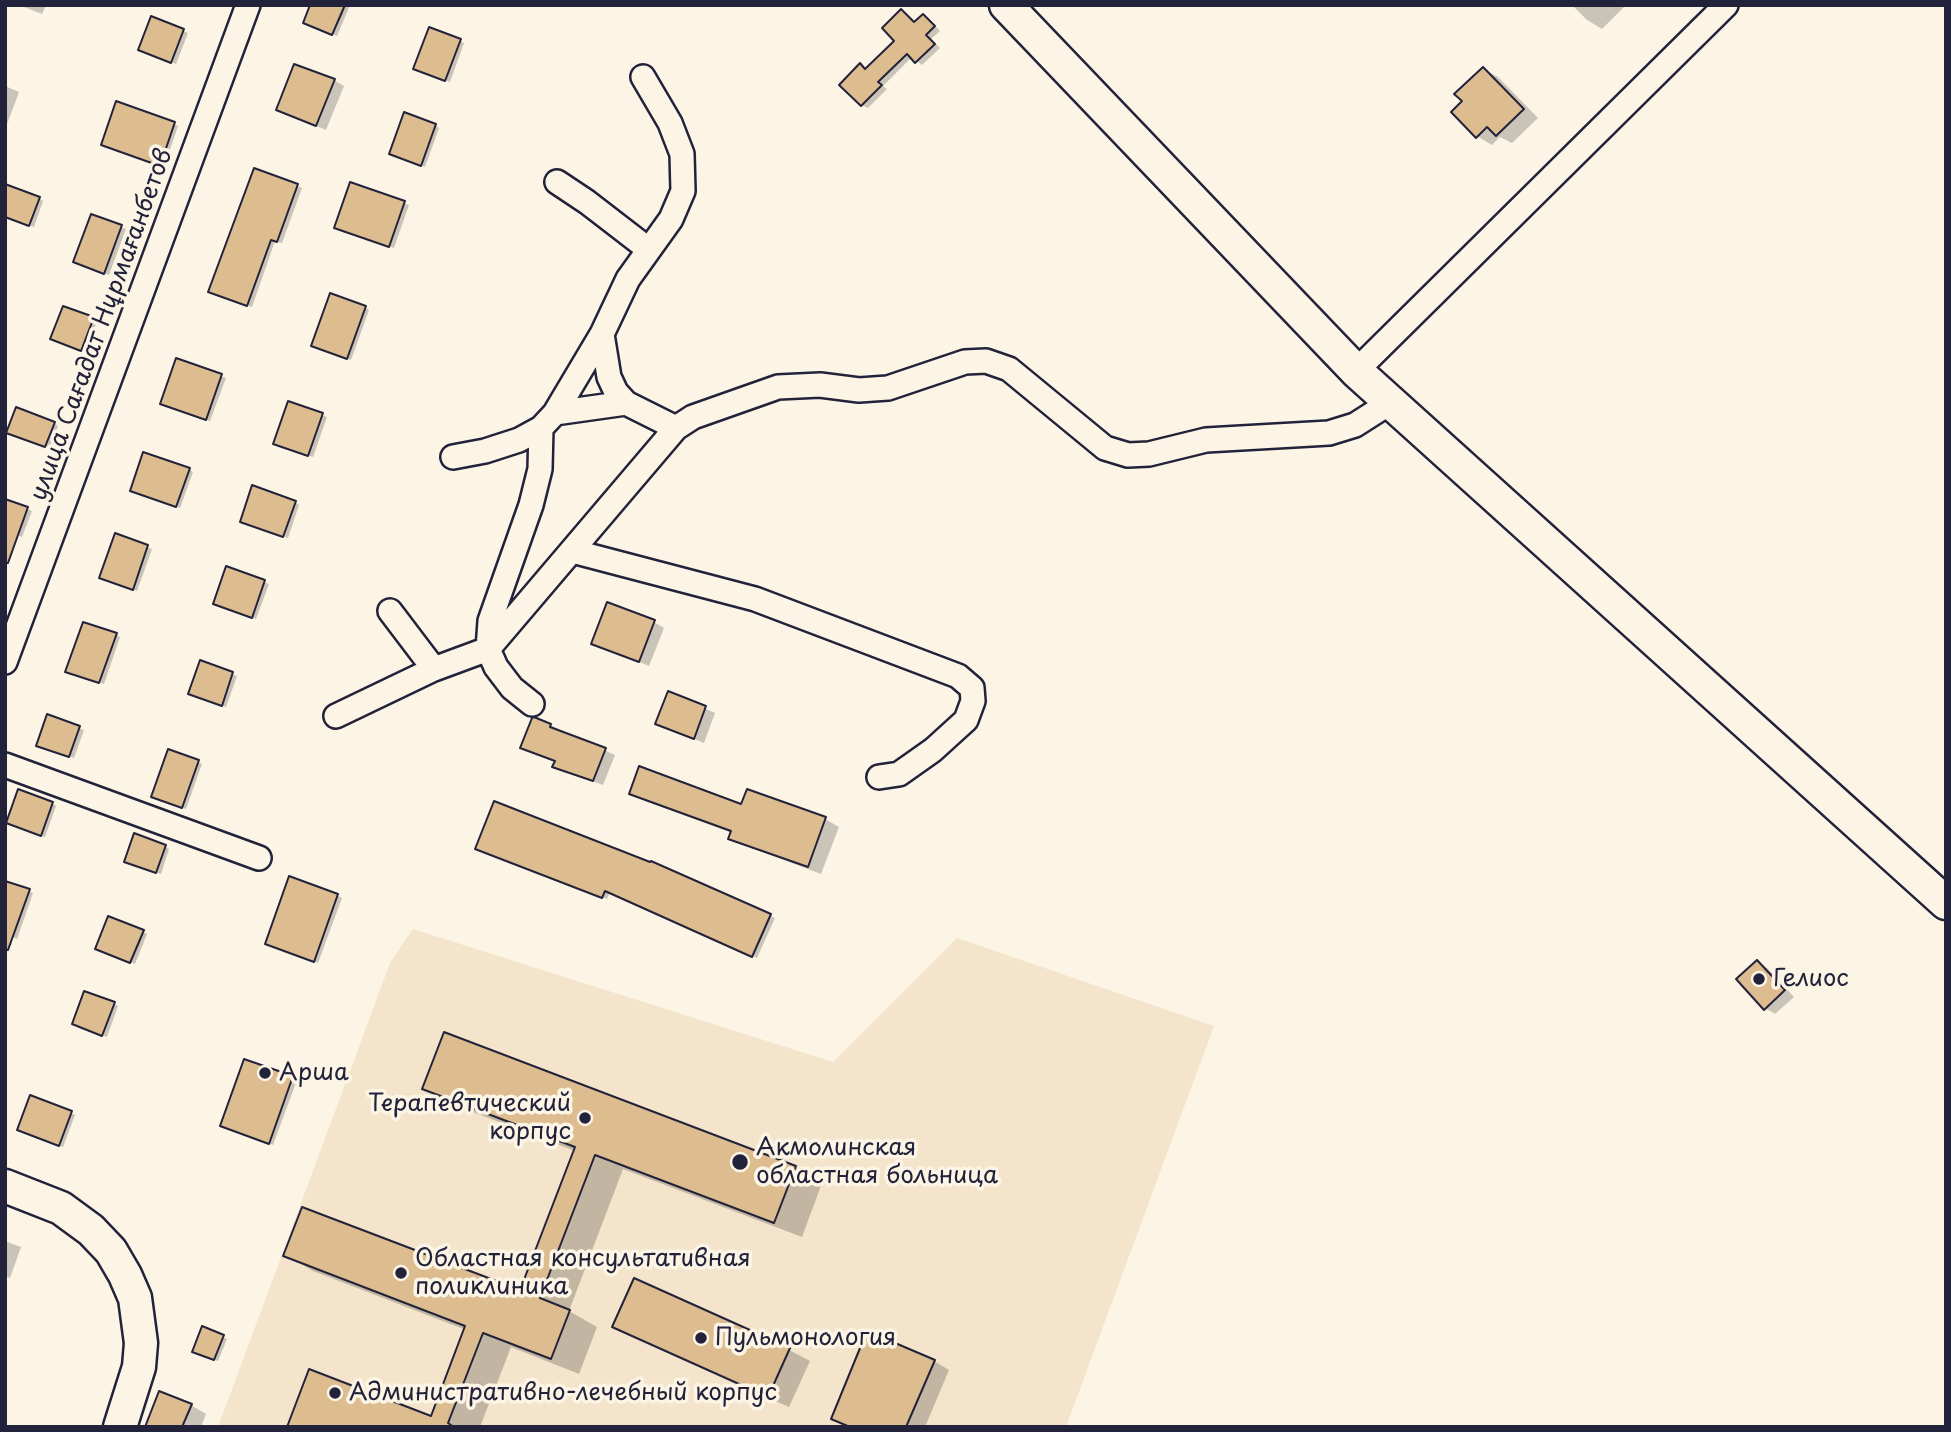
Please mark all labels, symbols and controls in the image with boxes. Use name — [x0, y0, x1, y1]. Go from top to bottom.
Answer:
street label: улица Сағадат Нұрмағанбетов — [25, 145, 179, 505]
place label: Гелиос — [1773, 965, 1849, 993]
marker: Гелиос — [1751, 971, 1767, 987]
place label: Арша — [279, 1059, 349, 1087]
marker: Арша — [257, 1065, 273, 1081]
place label: Терапевтический корпус — [368, 1090, 571, 1146]
marker: Терапевтический корпус — [577, 1110, 593, 1126]
place label: Акмолинская областная больница — [756, 1134, 998, 1190]
marker: Акмолинская областная больница — [730, 1152, 750, 1172]
place label: Областная консультативная поликлиника — [415, 1245, 751, 1301]
marker: Областная консультативная поликлиника — [393, 1265, 409, 1281]
place label: Пульмонология — [715, 1324, 896, 1352]
marker: Пульмонология — [693, 1330, 709, 1346]
place label: Административно-лечебный корпус — [349, 1379, 777, 1407]
marker: Административно-лечебный корпус — [327, 1385, 343, 1401]

